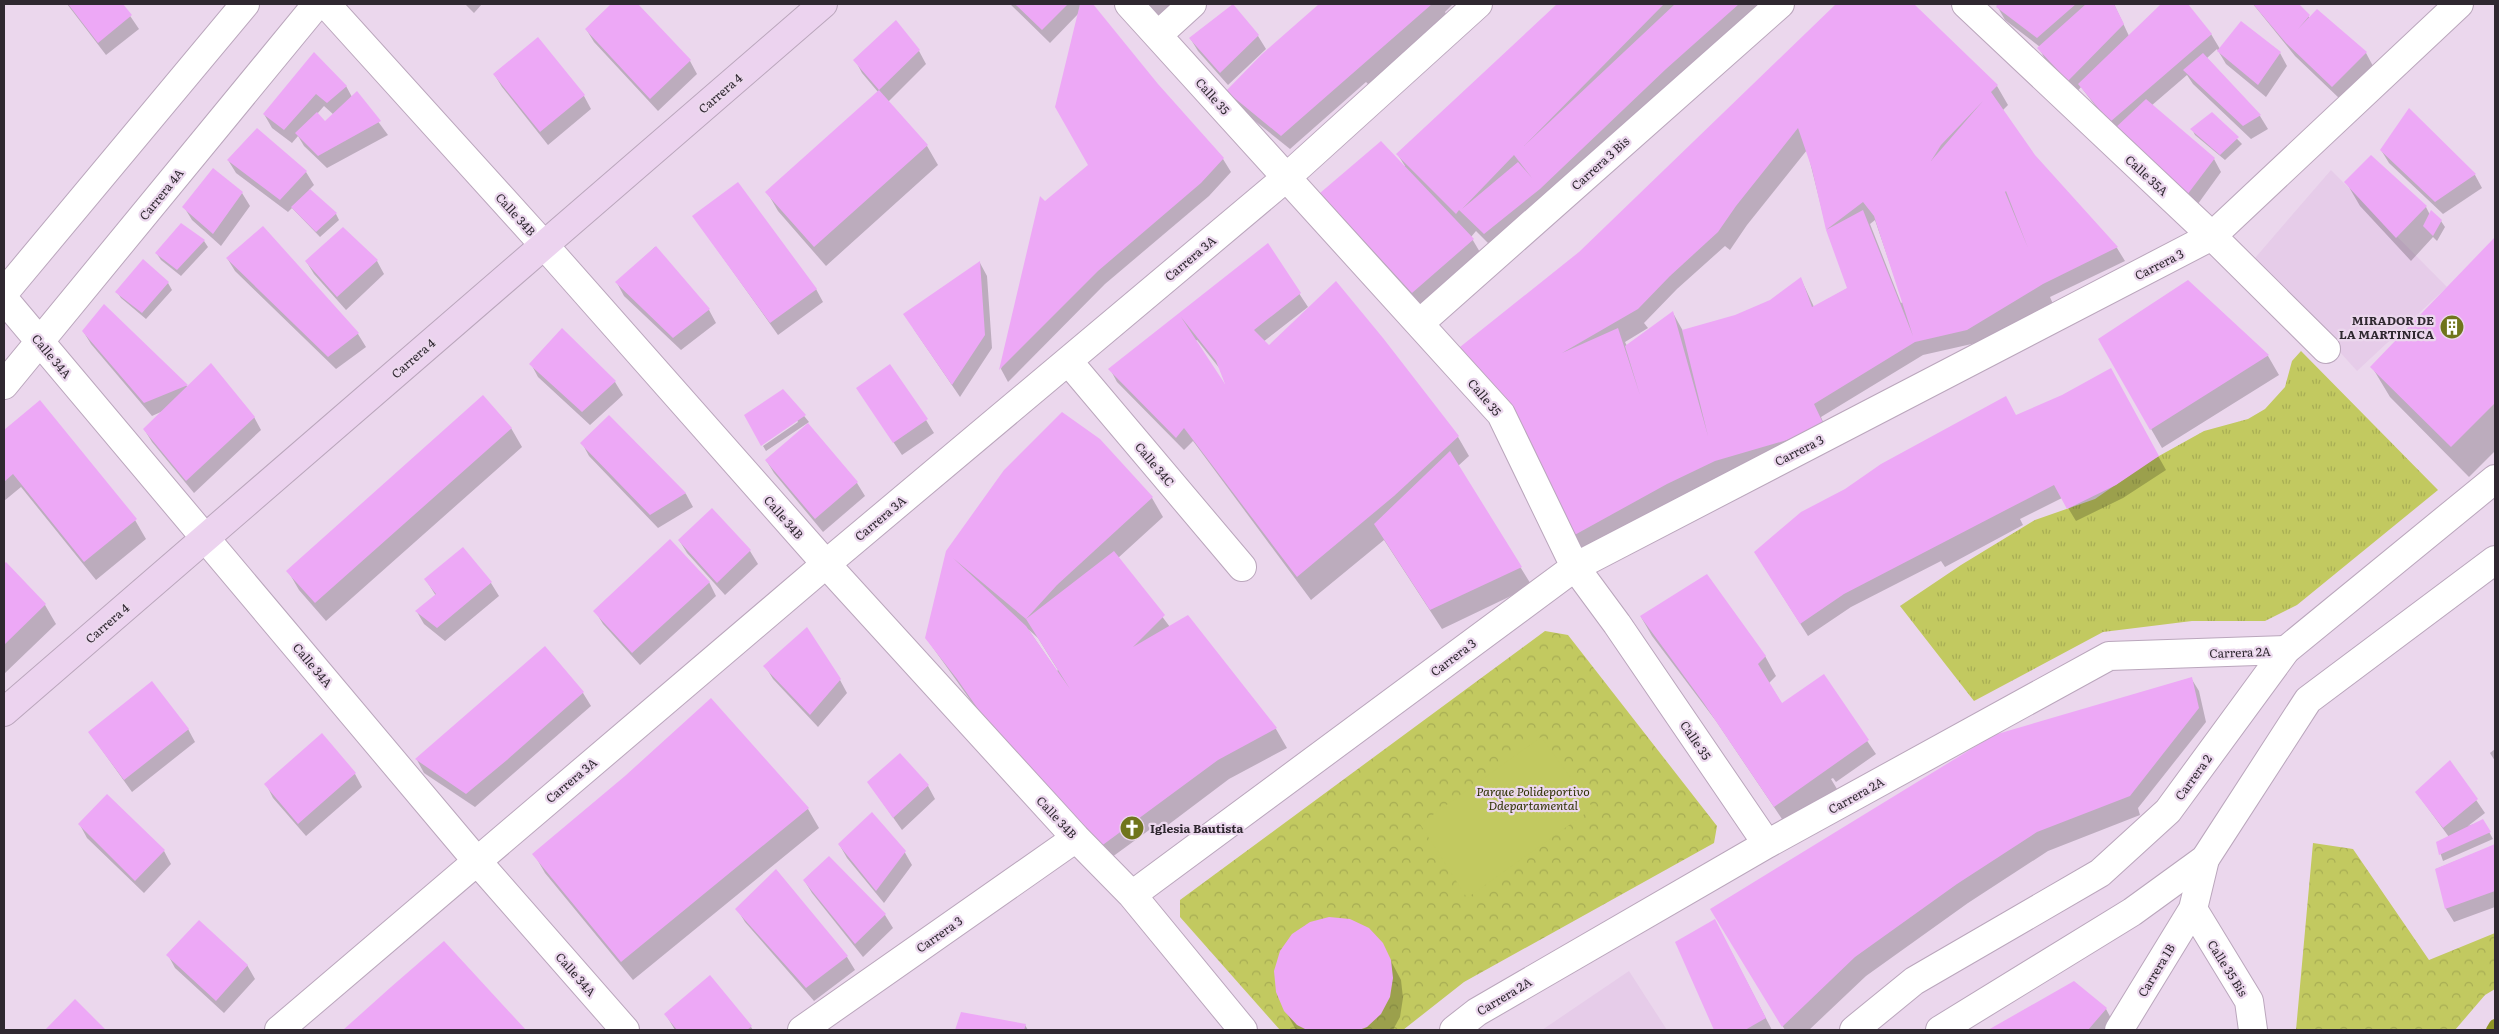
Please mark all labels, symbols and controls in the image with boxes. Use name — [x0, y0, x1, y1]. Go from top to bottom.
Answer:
street label: Carrera 4 — [694, 69, 746, 117]
street label: Calle 35 — [1192, 74, 1234, 118]
street label: Carrera 3 Bis — [1567, 132, 1633, 194]
street label: Calle 35A — [2122, 150, 2173, 200]
street label: Carrera 4A — [135, 164, 188, 224]
street label: Calle 34B — [492, 189, 540, 239]
street label: Carrera 3A — [1161, 231, 1220, 285]
street label: Carrera 3 — [2131, 244, 2187, 284]
place label: MIRADOR DE LA MARTINICA — [2339, 311, 2434, 343]
building icon: MIRADOR DE LA MARTINICA — [2439, 314, 2465, 340]
street label: Calle 34A — [28, 330, 76, 382]
street label: Carrera 4 — [387, 334, 439, 382]
street label: Calle 35 — [1464, 374, 1506, 420]
street label: Carrera 3 — [1771, 430, 1827, 470]
street label: Calle 34C — [1131, 438, 1179, 490]
street label: Calle 34B — [760, 491, 808, 543]
street label: Carrera 3A — [851, 491, 910, 545]
street label: Carrera 4 — [81, 599, 133, 647]
street label: Carrera 3 — [1426, 634, 1480, 680]
street label: Calle 34A — [289, 639, 337, 691]
street label: Carrera 2A — [2209, 642, 2271, 662]
street label: Calle 35 — [1676, 717, 1716, 763]
street label: Carrera 2 — [2170, 750, 2216, 804]
street label: Carrera 3A — [542, 753, 601, 807]
street label: Carrera 2A — [1825, 772, 1887, 818]
park label: Parque Polideportivo Ddepartamental — [1476, 782, 1590, 814]
street label: Calle 34B — [1033, 792, 1081, 842]
church icon: Iglesia Bautista — [1119, 815, 1145, 841]
place label: Iglesia Bautista — [1150, 819, 1243, 837]
street label: Carrera 3 — [912, 911, 966, 957]
street label: Calle 35 Bis — [2204, 936, 2253, 1000]
street label: Carrera 1B — [2133, 940, 2179, 1000]
street label: Calle 34A — [552, 948, 600, 1000]
street label: Carrera 2A — [1473, 972, 1535, 1020]

